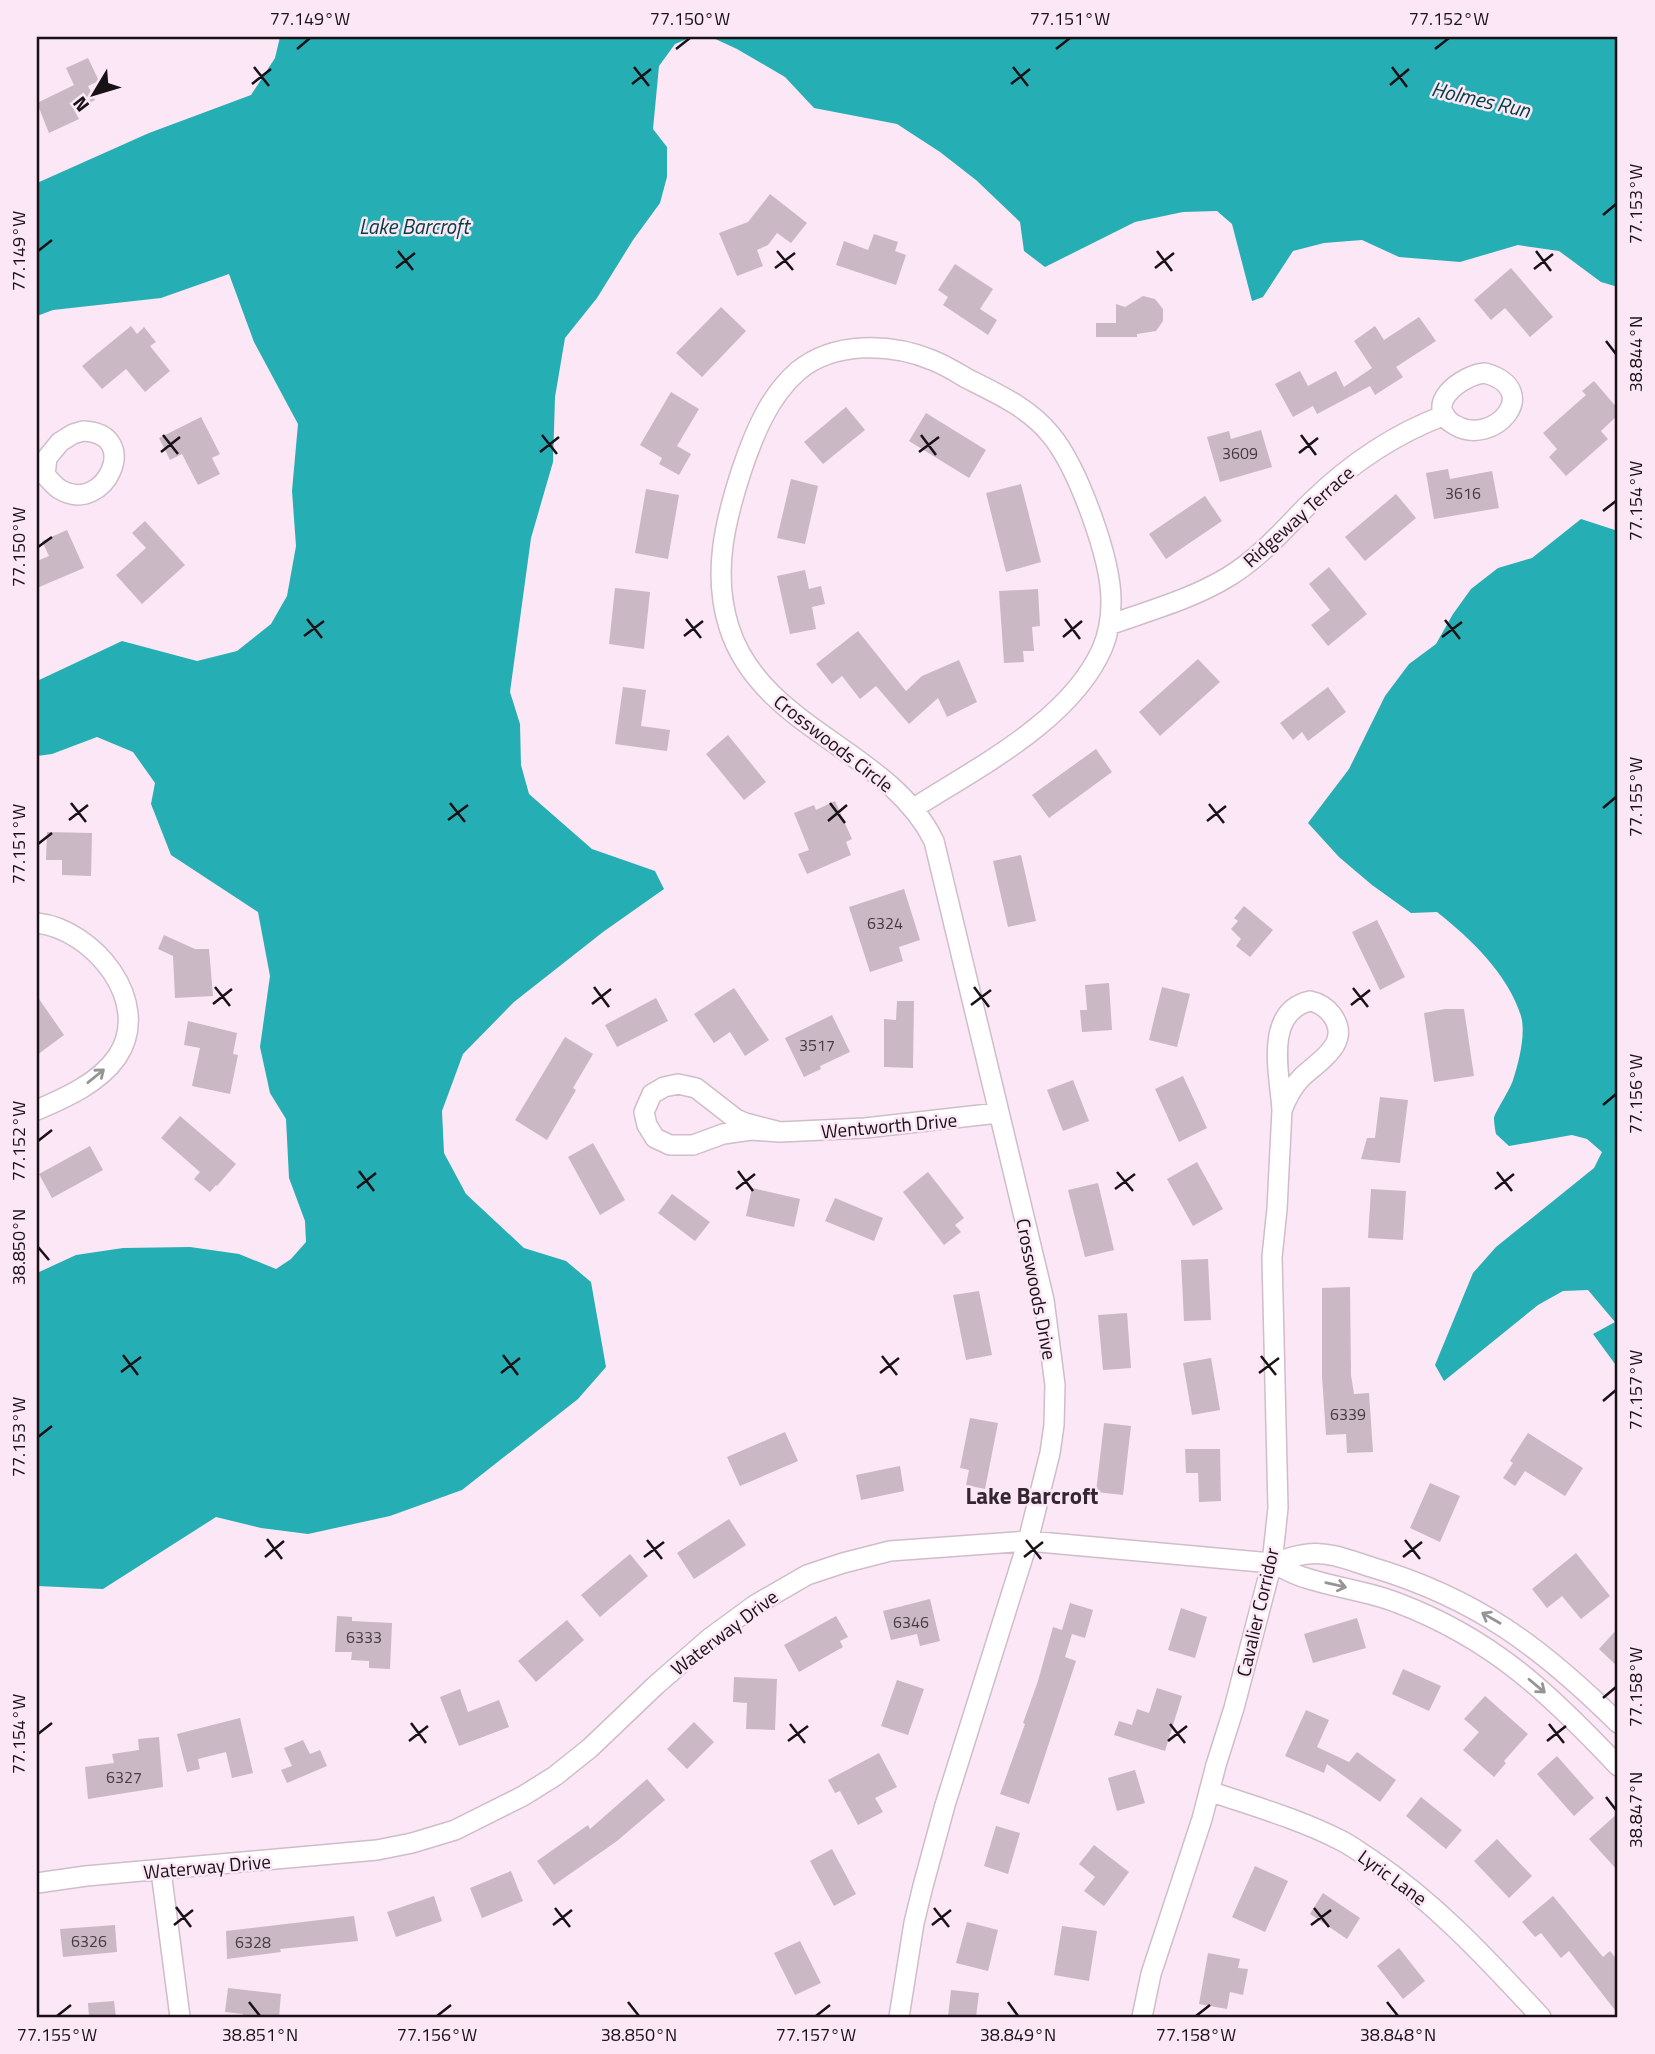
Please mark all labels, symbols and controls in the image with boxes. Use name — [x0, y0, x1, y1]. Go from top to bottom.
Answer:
text: 77.149°W — [270, 5, 350, 32]
text: 77.150°W — [650, 5, 730, 32]
text: 77.151°W — [1030, 5, 1110, 32]
text: 77.152°W — [1409, 5, 1489, 32]
north arrow — [60, 60, 130, 130]
water label: Holmes Run — [1429, 72, 1534, 126]
text: N — [65, 91, 96, 119]
text: 77.153°W — [1622, 164, 1649, 244]
water label: Lake Barcroft — [359, 210, 471, 242]
text: 77.149°W — [5, 211, 32, 291]
text: 38.844°N — [1622, 316, 1649, 392]
house number: 3609 — [1222, 441, 1258, 465]
street label: Ridgeway Terrace — [1236, 458, 1360, 574]
text: 77.154°W — [1622, 461, 1649, 541]
house number: 3616 — [1445, 481, 1481, 505]
text: 77.150°W — [5, 507, 32, 587]
street label: Crosswoods Circle — [768, 687, 900, 799]
text: 77.155°W — [1622, 757, 1649, 837]
text: 77.151°W — [5, 804, 32, 884]
house number: 6324 — [867, 911, 903, 935]
house number: 3517 — [799, 1033, 835, 1057]
text: 77.156°W — [1622, 1054, 1649, 1134]
one-way arrow — [86, 1068, 104, 1084]
text: 77.152°W — [5, 1101, 32, 1181]
street label: Wentworth Drive — [820, 1105, 958, 1145]
text: 38.850°N — [5, 1209, 32, 1285]
street label: Crosswoods Drive — [1009, 1216, 1065, 1362]
text: 77.157°W — [1622, 1350, 1649, 1430]
text: 77.153°W — [5, 1397, 32, 1477]
house number: 6339 — [1330, 1402, 1366, 1426]
district label: Lake Barcroft — [966, 1478, 1099, 1513]
street label: Cavalier Corridor — [1228, 1544, 1286, 1679]
one-way arrow — [1324, 1579, 1347, 1593]
street label: Waterway Drive — [664, 1582, 784, 1682]
house number: 6346 — [893, 1610, 929, 1634]
one-way arrow — [1481, 1610, 1501, 1624]
house number: 6333 — [346, 1625, 382, 1649]
text: 77.158°W — [1622, 1647, 1649, 1727]
one-way arrow — [1528, 1678, 1546, 1693]
text: 77.154°W — [5, 1694, 32, 1774]
house number: 6327 — [106, 1765, 142, 1789]
text: 38.847°N — [1622, 1772, 1649, 1848]
street label: Lyric Lane — [1353, 1842, 1433, 1912]
street label: Waterway Drive — [142, 1846, 272, 1886]
house number: 6326 — [71, 1929, 107, 1953]
house number: 6328 — [235, 1930, 271, 1954]
text: 77.155°W — [17, 2021, 97, 2048]
text: 38.851°N — [222, 2021, 298, 2048]
text: 77.156°W — [397, 2021, 477, 2048]
text: 38.850°N — [601, 2021, 677, 2048]
text: 77.157°W — [776, 2021, 856, 2048]
text: 38.849°N — [980, 2021, 1056, 2048]
text: 77.158°W — [1156, 2021, 1236, 2048]
text: 38.848°N — [1360, 2021, 1436, 2048]

